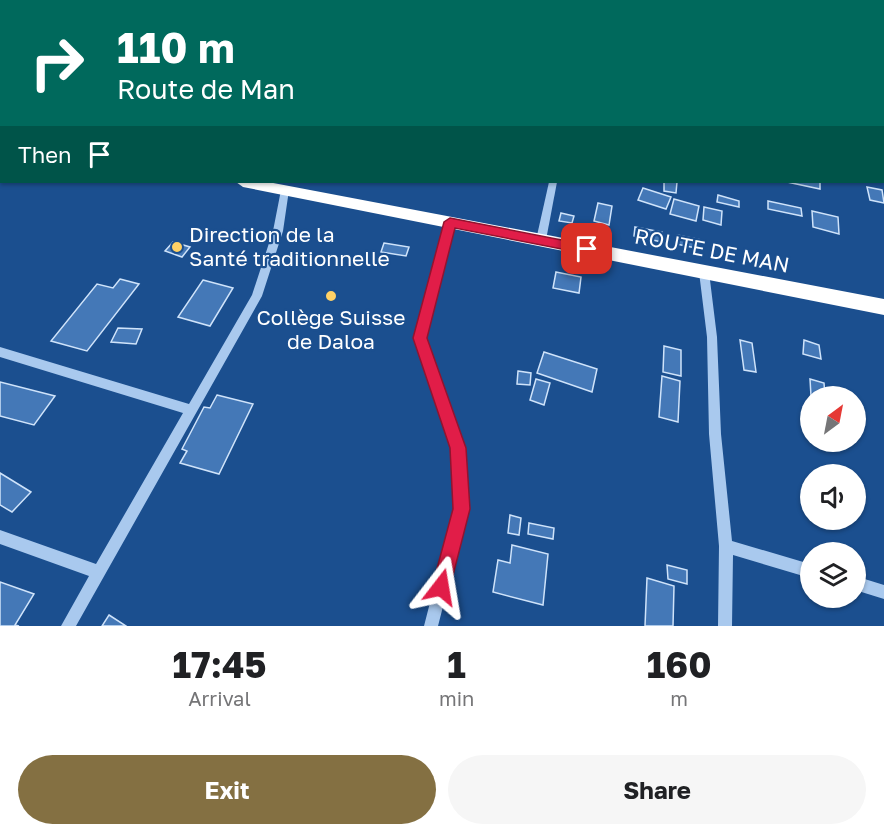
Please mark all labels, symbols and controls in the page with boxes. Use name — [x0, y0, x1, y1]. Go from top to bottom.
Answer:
text: 110 m — [117, 22, 235, 72]
icon: right — [18, 24, 96, 102]
text: Route de Man — [117, 73, 295, 105]
icon: arrive — [83, 138, 116, 171]
text: Then — [18, 141, 71, 168]
place label: Direction de la Santé traditionnelle — [189, 221, 390, 271]
street label: ROUTE DE MAN — [633, 222, 792, 278]
pin — [561, 223, 612, 274]
icon: arrive — [570, 232, 603, 265]
marker: Direction de la Santé traditionnelle — [170, 240, 184, 254]
marker: Collège Suisse de Daloa — [324, 289, 338, 303]
place label: Collège Suisse de Daloa — [257, 304, 405, 354]
north arrow — [800, 386, 866, 452]
map controls — [800, 386, 866, 608]
button: sound — [800, 464, 866, 530]
button: layers — [800, 542, 866, 608]
position arrow — [409, 555, 473, 619]
text: 17:45 — [172, 643, 267, 686]
text: 1 — [447, 643, 466, 686]
text: 160 — [647, 643, 712, 686]
text: Arrival — [188, 686, 251, 710]
text: min — [439, 686, 474, 710]
text: m — [670, 686, 688, 710]
button: Exit — [18, 755, 436, 824]
button: Share — [448, 755, 866, 824]

